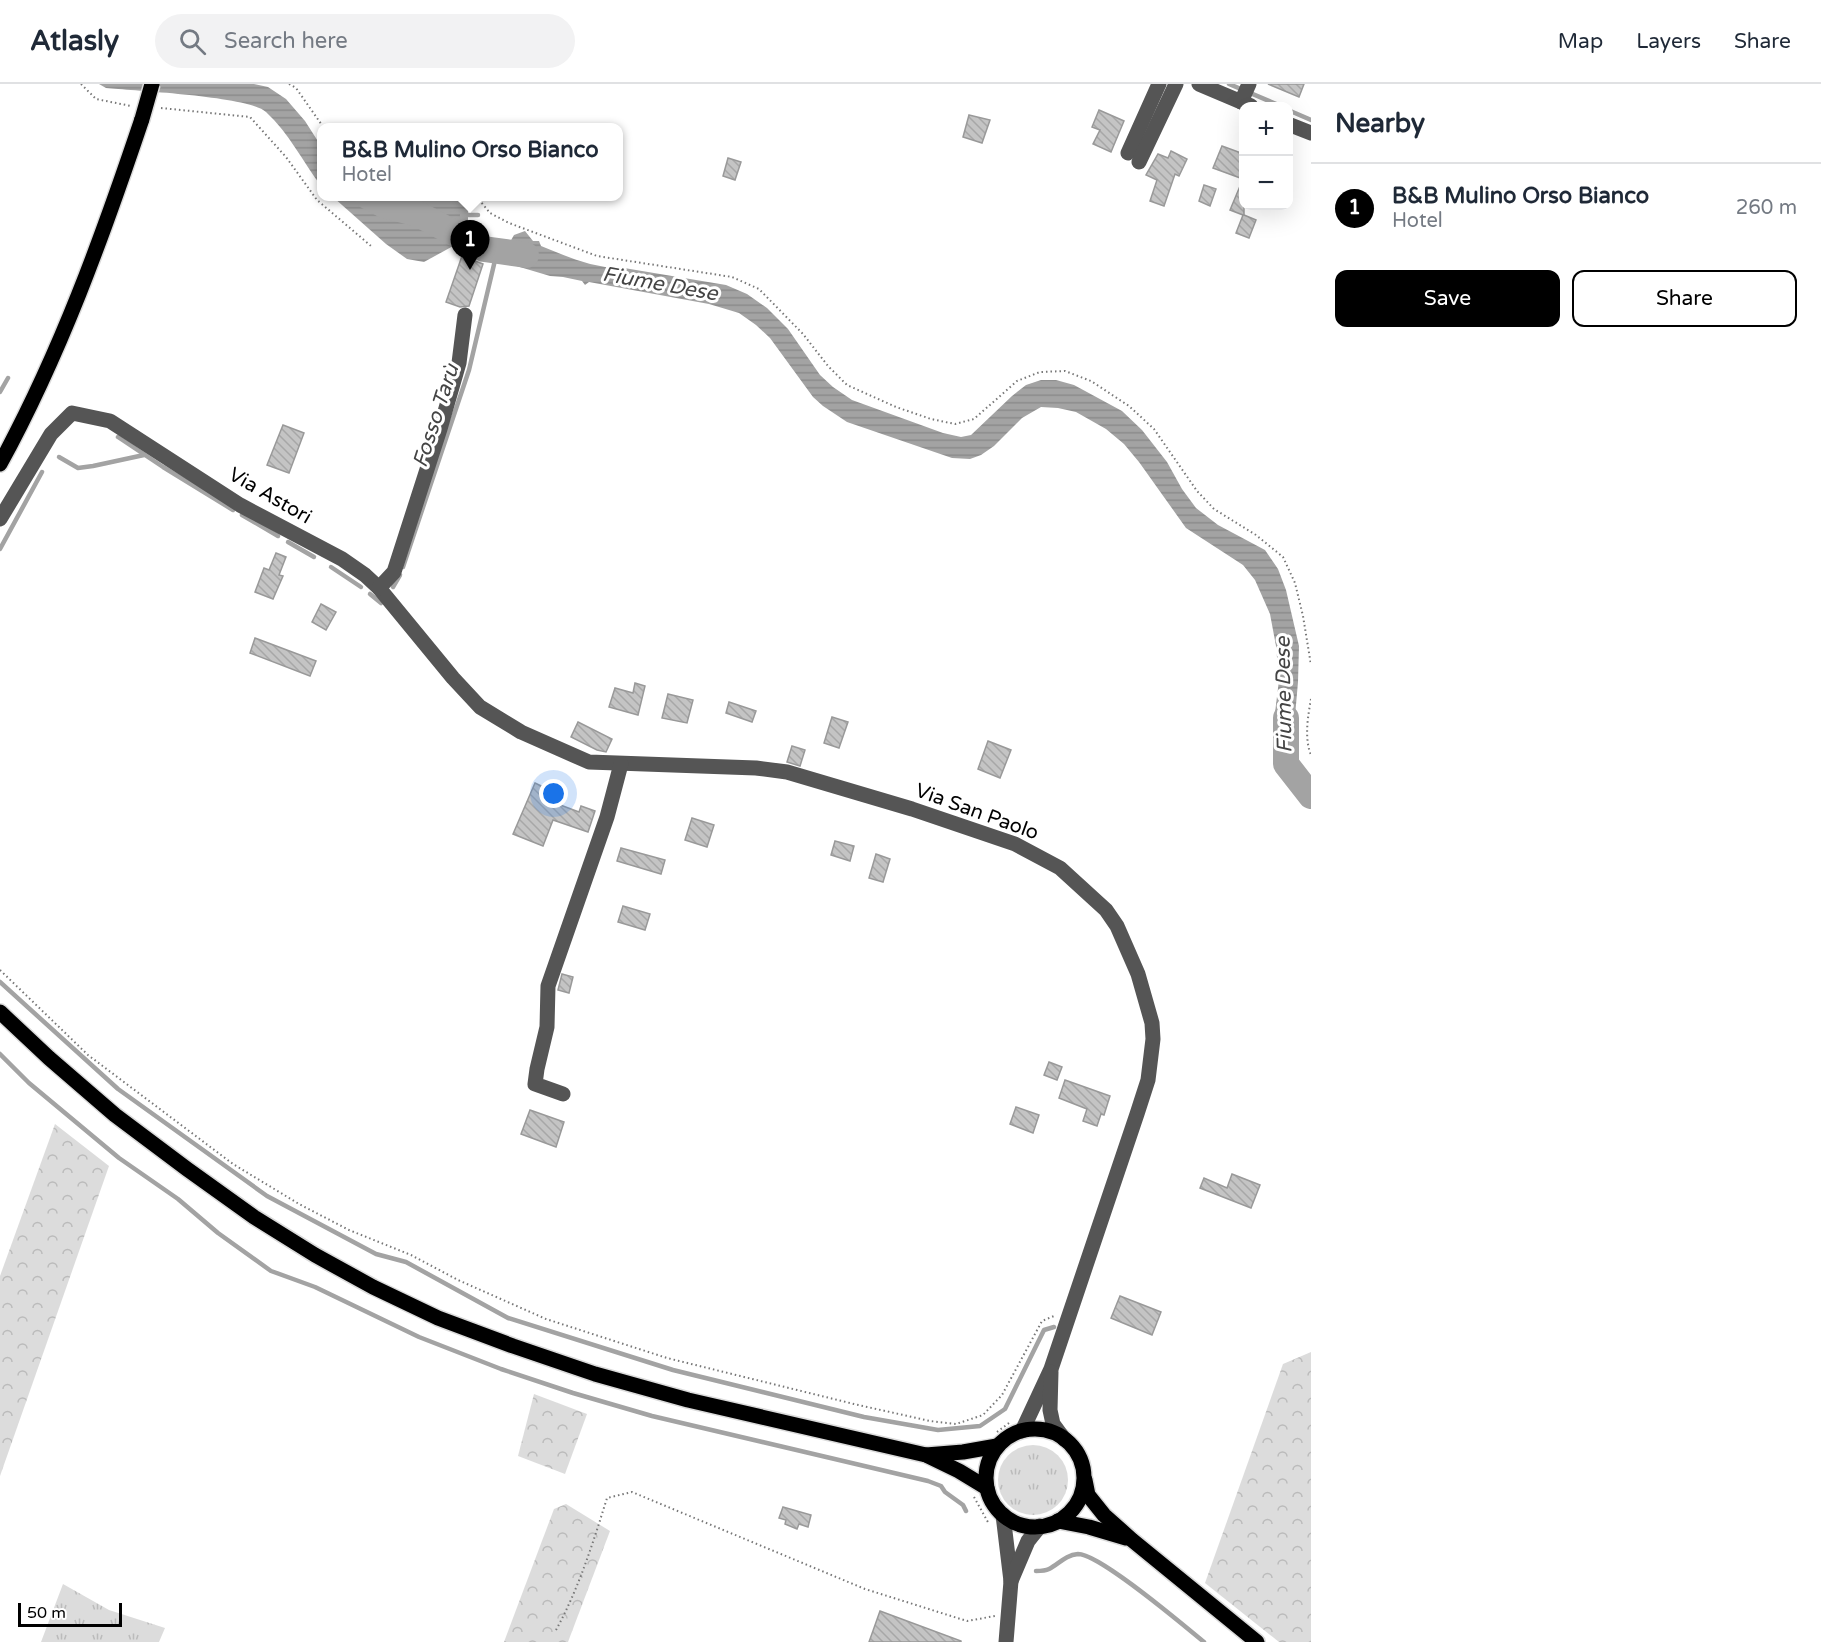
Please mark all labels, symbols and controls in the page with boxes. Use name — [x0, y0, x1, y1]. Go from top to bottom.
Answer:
search box — [155, 14, 575, 68]
text: Atlasly — [30, 24, 119, 58]
icon: search — [176, 25, 209, 58]
text: Search here — [224, 28, 348, 54]
text: Map — [1558, 29, 1603, 54]
text: Layers — [1636, 29, 1701, 54]
text: Share — [1734, 29, 1791, 54]
map controls — [1239, 102, 1293, 210]
button: + — [1239, 102, 1293, 156]
text: Nearby — [1335, 108, 1425, 139]
popup — [317, 123, 623, 201]
text: B&B Mulino Orso Bianco — [341, 137, 599, 163]
button: − — [1239, 156, 1293, 210]
text: Hotel — [341, 163, 392, 187]
text: B&B Mulino Orso Bianco — [1392, 183, 1649, 209]
text: 1 — [1348, 196, 1361, 220]
text: 260 m — [1736, 196, 1797, 220]
text: Hotel — [1392, 209, 1443, 233]
pin: 1 — [450, 220, 490, 270]
water label: Fiume Dese — [601, 262, 721, 307]
button: Save — [1335, 270, 1560, 327]
button: Share — [1572, 270, 1797, 327]
water label: Fosso Tarù — [408, 360, 465, 471]
street label: Via Astori — [224, 463, 316, 529]
water label: Fiume Dese — [1270, 635, 1298, 753]
your location — [539, 779, 568, 808]
street label: Via San Paolo — [912, 779, 1042, 845]
scale bar — [18, 1600, 122, 1628]
text: 50 m — [27, 1603, 66, 1623]

